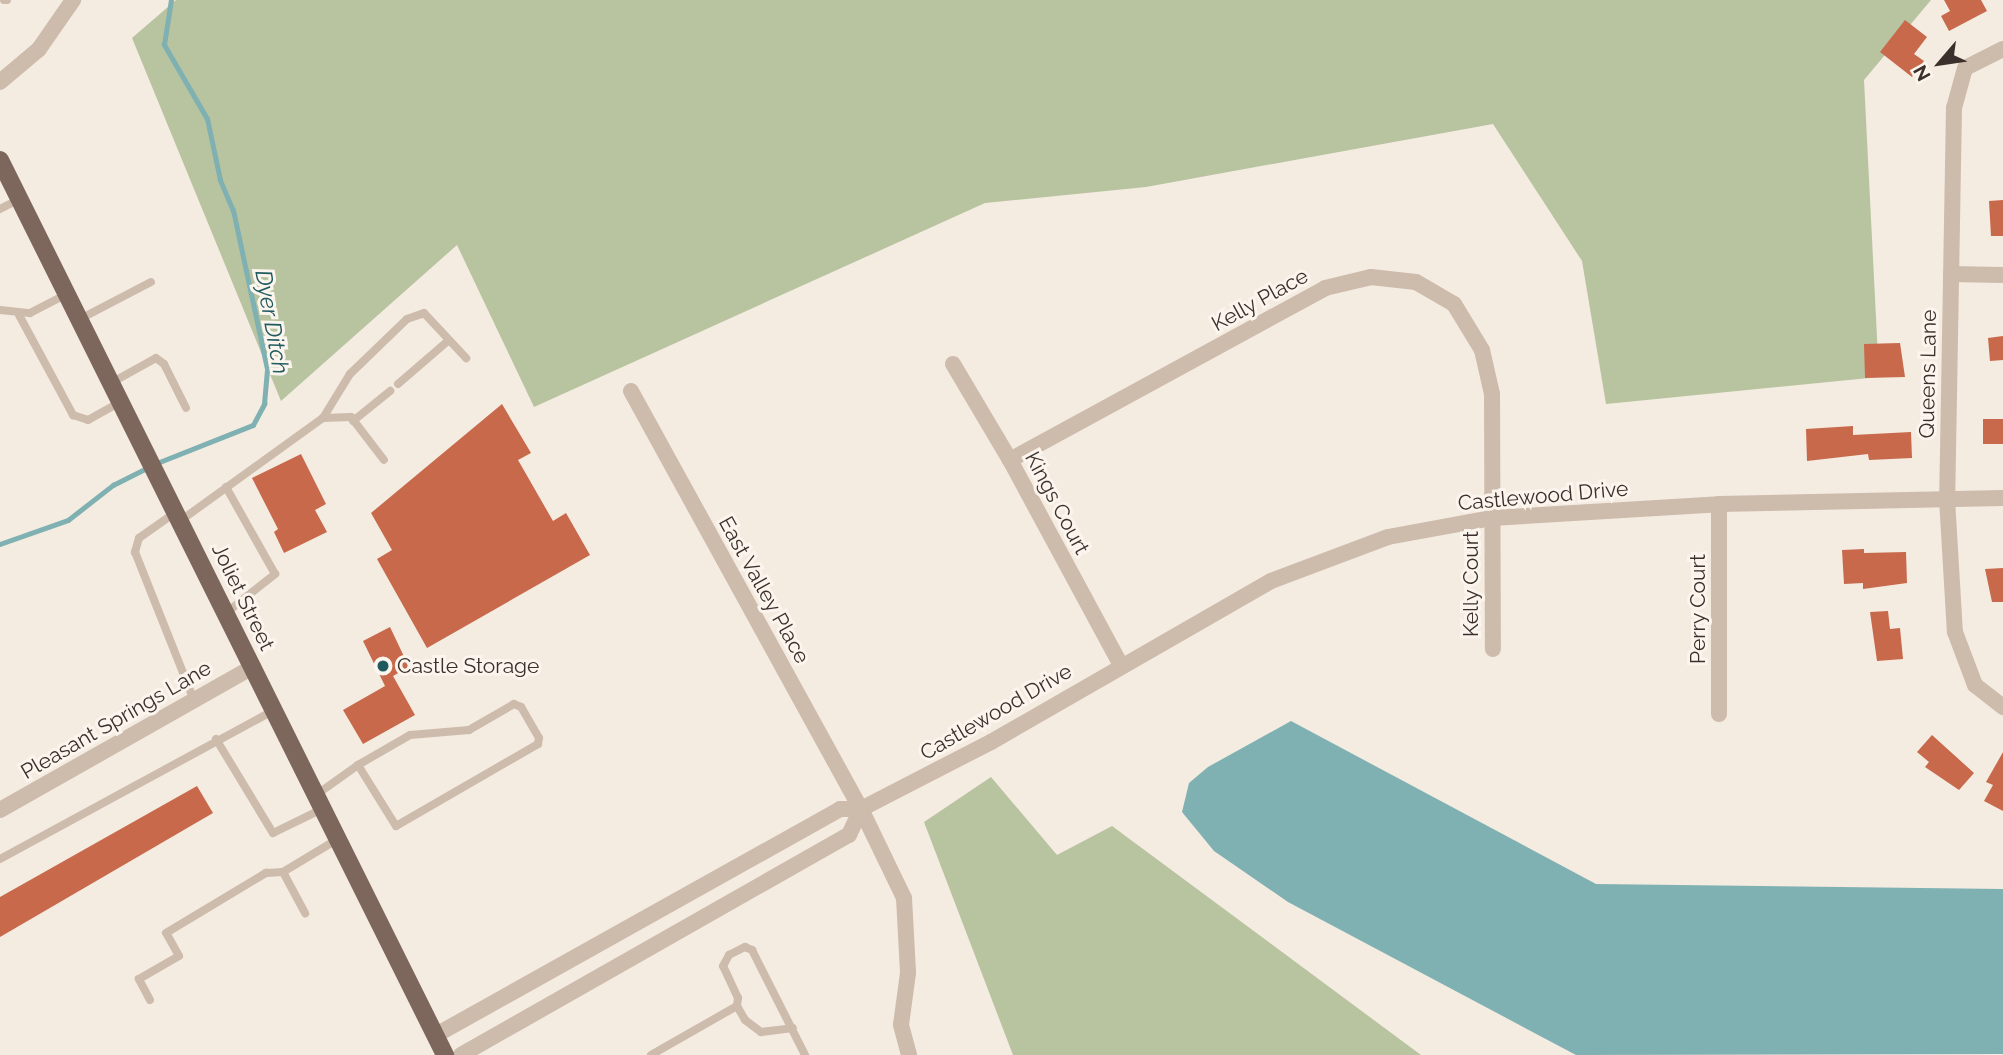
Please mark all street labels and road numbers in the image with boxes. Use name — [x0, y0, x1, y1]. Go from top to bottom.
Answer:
street label: Kelly Place — [1207, 263, 1313, 337]
street label: Queens Lane — [1914, 309, 1942, 439]
street label: Kings Court — [1019, 447, 1095, 559]
street label: Castlewood Drive — [1457, 476, 1629, 516]
street label: East Valley Place — [713, 512, 815, 668]
street label: Kelly Court — [1458, 531, 1484, 637]
street label: Joliet Street — [206, 540, 280, 654]
street label: Perry Court — [1685, 554, 1711, 664]
street label: Pleasant Springs Lane — [16, 655, 216, 785]
street label: Castlewood Drive — [916, 658, 1076, 766]

